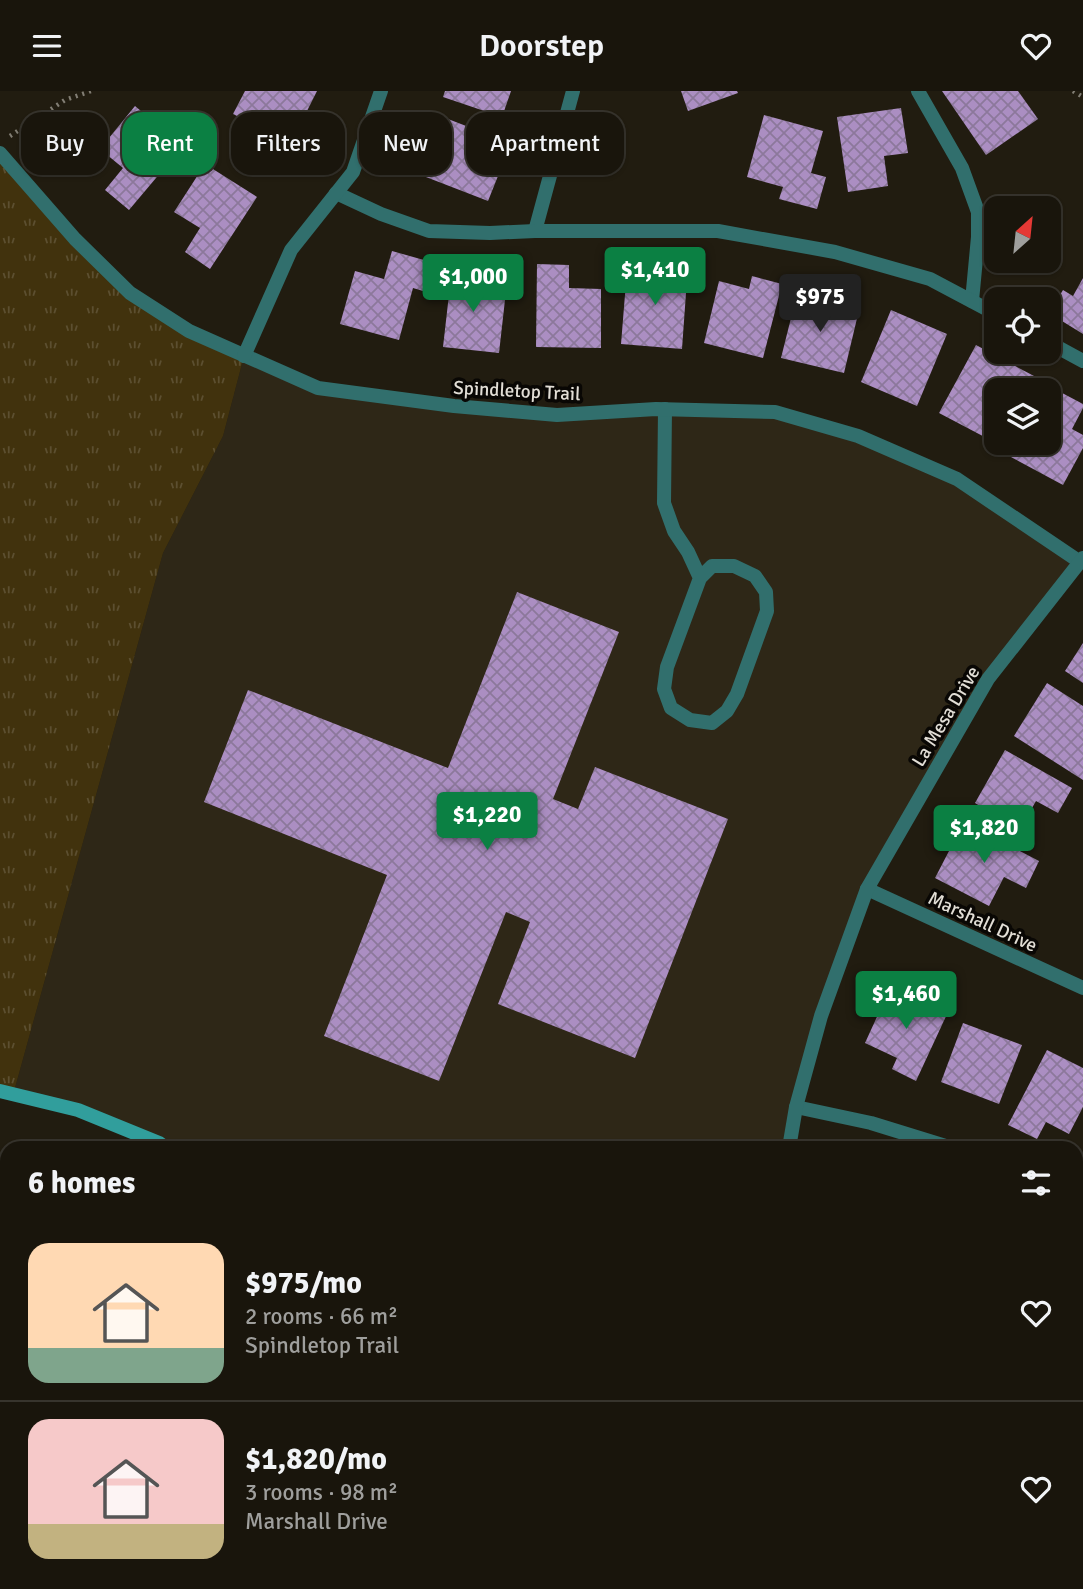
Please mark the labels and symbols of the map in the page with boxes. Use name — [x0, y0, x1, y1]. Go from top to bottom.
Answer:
north arrow — [984, 196, 1060, 273]
pin: $1,410 — [598, 247, 712, 307]
pin: $1,000 — [416, 255, 530, 314]
pin: $975 — [779, 275, 861, 334]
street label: Spindletop Trail — [453, 376, 581, 406]
street label: La Mesa Drive — [906, 662, 985, 771]
pin: $1,220 — [430, 793, 544, 852]
pin: $1,820 — [927, 805, 1041, 865]
street label: Marshall Drive — [924, 886, 1041, 958]
pin: $1,460 — [849, 971, 963, 1031]

